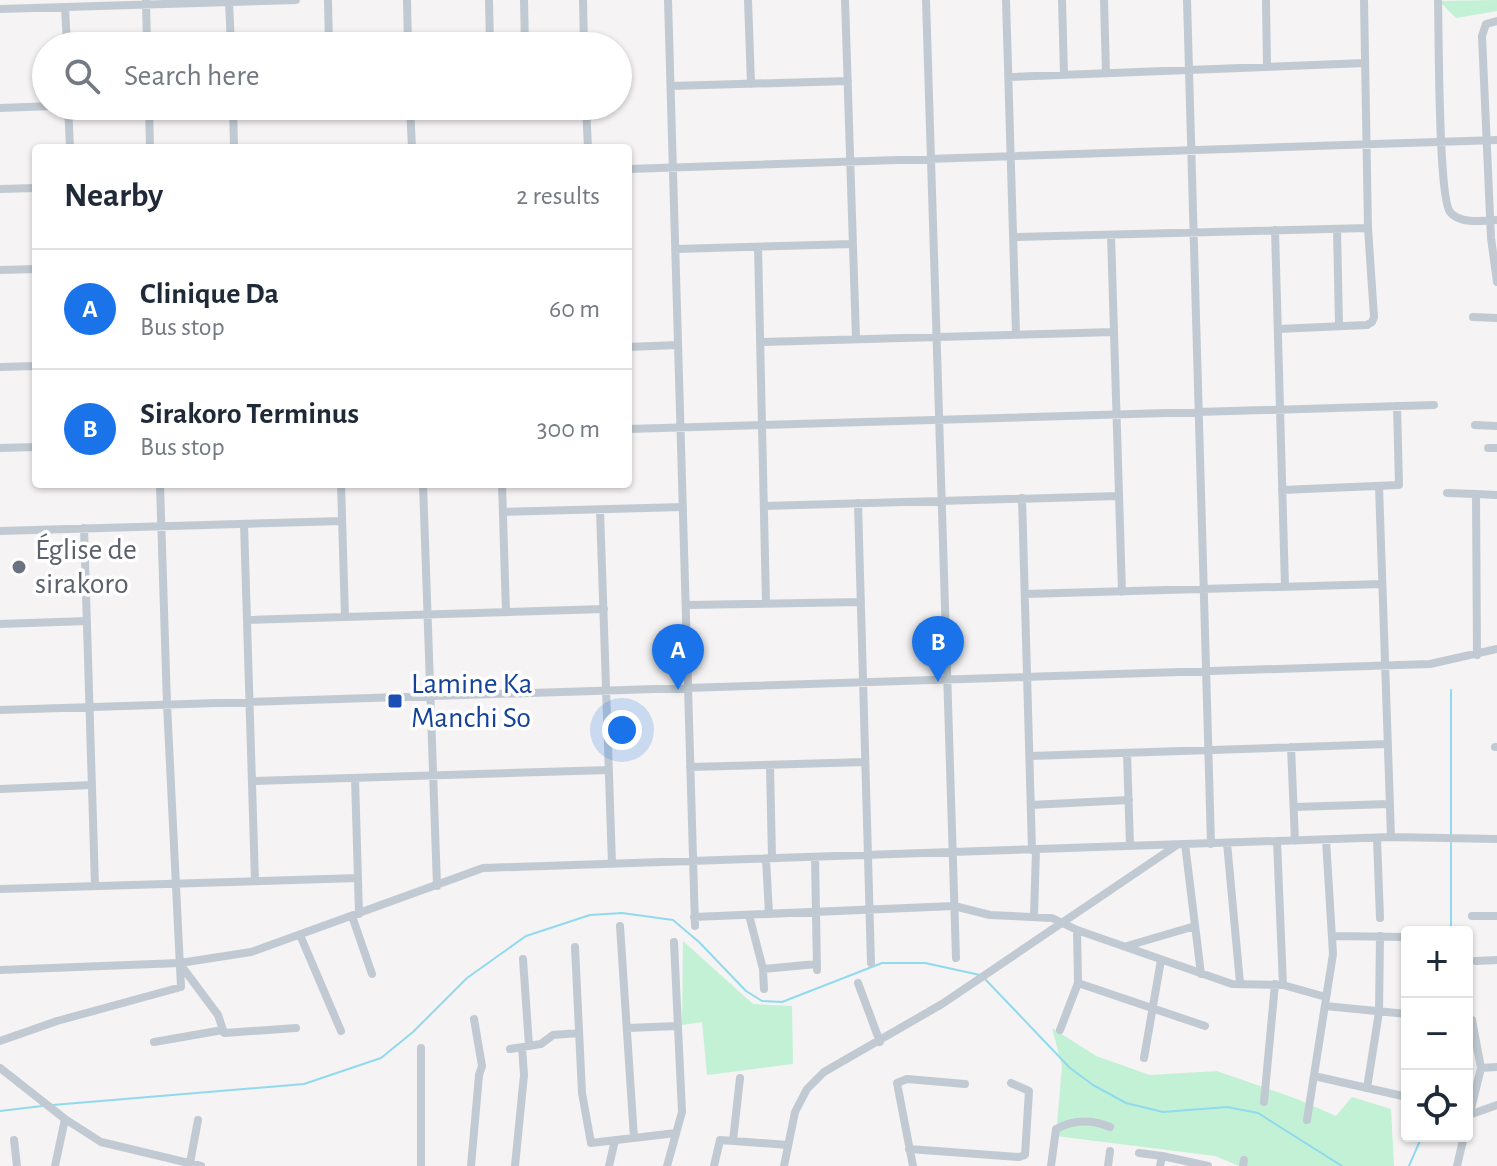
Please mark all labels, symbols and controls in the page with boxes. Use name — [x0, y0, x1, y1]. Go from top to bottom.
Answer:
search box — [32, 32, 632, 120]
icon: search — [60, 54, 104, 98]
text: Search here — [124, 61, 260, 91]
text: Nearby — [64, 179, 163, 213]
text: 2 results — [516, 183, 600, 209]
text: Clinique Da — [140, 279, 279, 309]
text: A — [82, 296, 98, 322]
text: 60 m — [549, 296, 600, 322]
text: Bus stop — [140, 314, 225, 340]
text: Sirakoro Terminus — [140, 399, 359, 429]
text: B — [82, 416, 98, 442]
text: 300 m — [537, 416, 600, 442]
text: Bus stop — [140, 434, 225, 460]
place label: Église de sirakoro — [35, 533, 137, 599]
marker: Église de sirakoro — [10, 558, 28, 576]
pin: B — [912, 616, 964, 682]
pin: A — [652, 624, 704, 690]
place label: Lamine Ka Manchi So — [411, 669, 533, 733]
marker: Lamine Ka Manchi So — [386, 692, 404, 710]
your location — [602, 710, 642, 750]
map controls — [1401, 926, 1473, 1142]
button: + — [1401, 926, 1473, 998]
button: − — [1401, 998, 1473, 1070]
button: locate — [1401, 1070, 1473, 1142]

